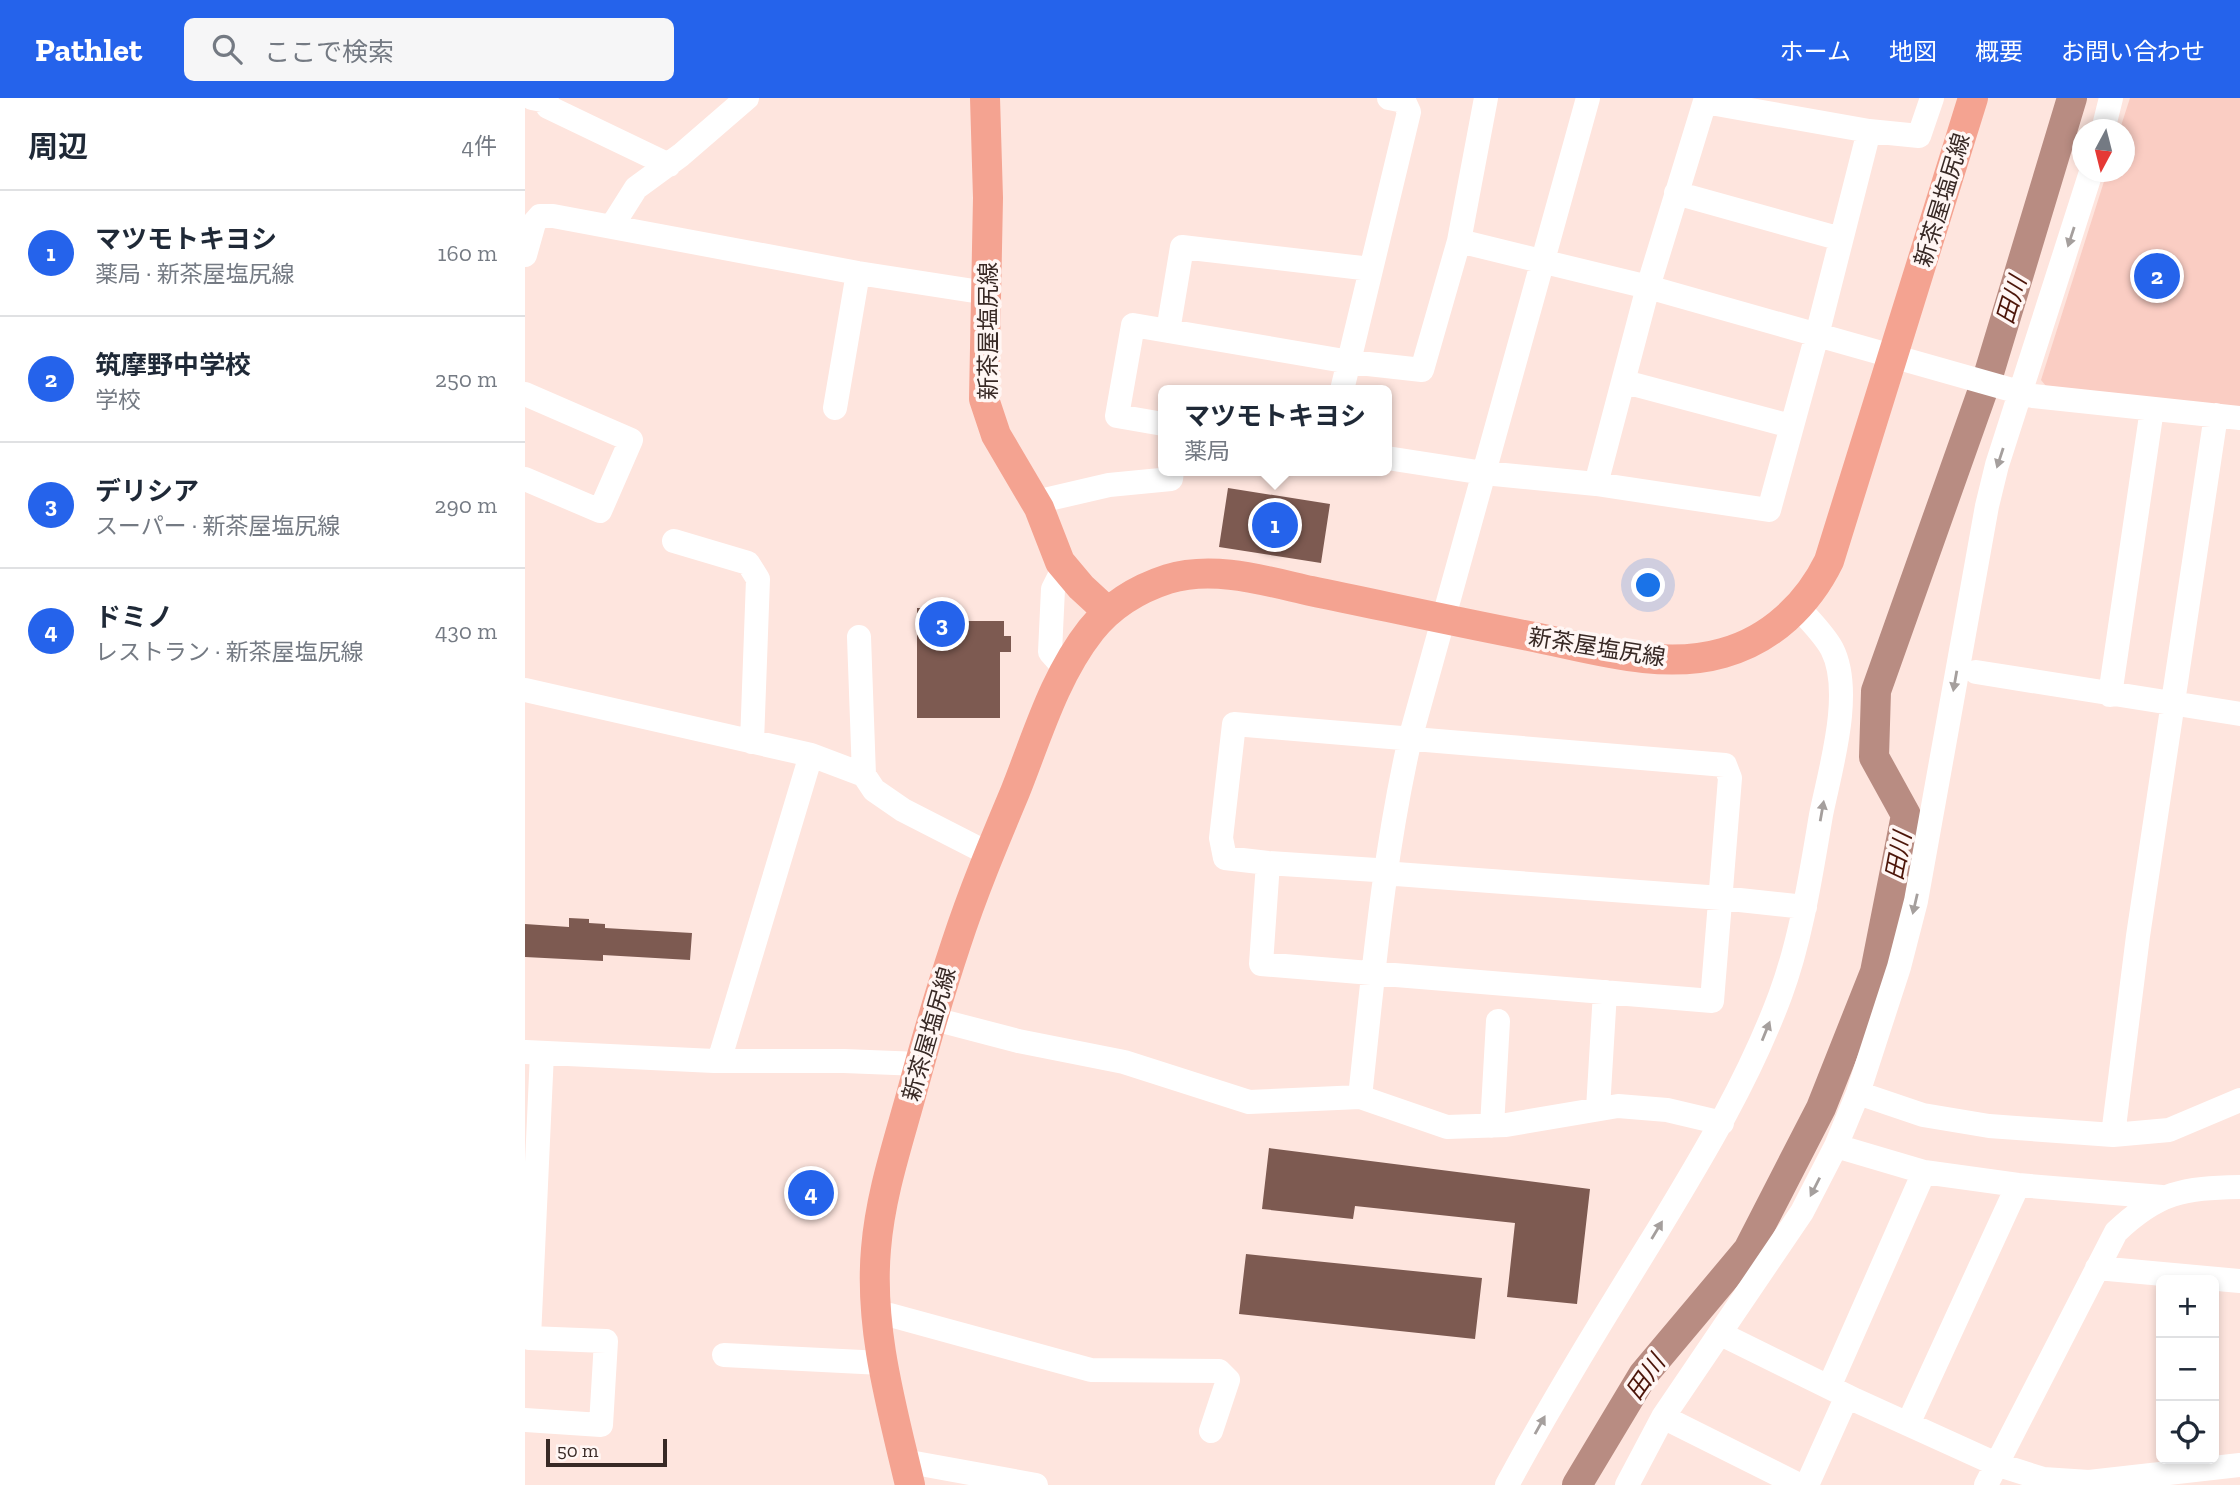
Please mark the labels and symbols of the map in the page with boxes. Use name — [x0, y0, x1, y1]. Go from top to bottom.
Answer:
north arrow — [2072, 119, 2135, 182]
street label: 新茶屋塩尻線 — [1908, 130, 1976, 270]
one-way arrow — [2065, 226, 2076, 247]
pin: 2 — [2134, 250, 2180, 302]
street label: 新茶屋塩尻線 — [974, 262, 1002, 400]
water label: 田川 — [1990, 270, 2033, 327]
one-way arrow — [1994, 447, 2004, 468]
pin: 1 — [1252, 499, 1298, 551]
your location — [1631, 568, 1665, 602]
pin: 3 — [919, 598, 965, 650]
street label: 新茶屋塩尻線 — [1527, 622, 1667, 672]
one-way arrow — [1949, 670, 1960, 692]
one-way arrow — [1817, 800, 1828, 822]
water label: 田川 — [1879, 827, 1917, 882]
one-way arrow — [1909, 894, 1920, 916]
street label: 新茶屋塩尻線 — [897, 964, 961, 1104]
one-way arrow — [1761, 1020, 1772, 1041]
pin: 4 — [788, 1167, 834, 1219]
one-way arrow — [1809, 1178, 1821, 1198]
one-way arrow — [1651, 1221, 1664, 1240]
water label: 田川 — [1619, 1347, 1672, 1405]
one-way arrow — [1534, 1415, 1546, 1435]
scale bar — [546, 1436, 667, 1468]

